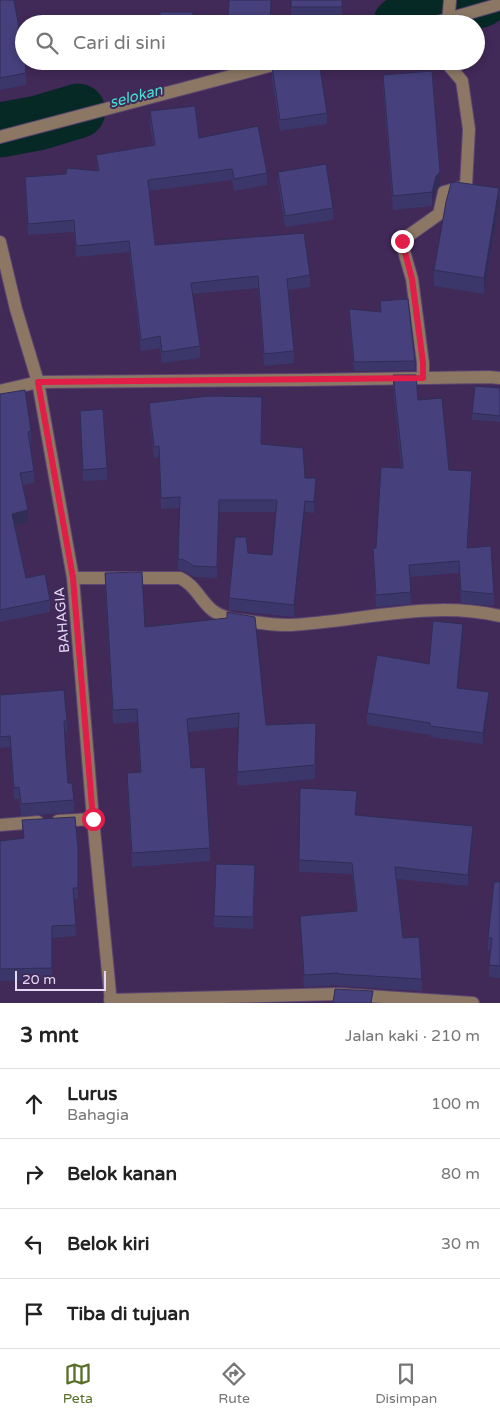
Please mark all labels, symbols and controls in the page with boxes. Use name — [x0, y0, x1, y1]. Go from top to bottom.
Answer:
search box — [15, 15, 485, 70]
icon: search — [33, 29, 61, 57]
text: Cari di sini — [73, 32, 166, 54]
water label: selokan — [108, 81, 165, 111]
route end — [391, 230, 414, 253]
street label: BAHAGIA — [51, 586, 73, 654]
route start — [82, 808, 105, 831]
scale bar — [15, 968, 106, 991]
text: 20 m — [22, 971, 56, 988]
text: 3 mnt — [20, 1023, 79, 1048]
text: Jalan kaki · 210 m — [345, 1026, 480, 1046]
text: Lurus — [67, 1083, 117, 1105]
icon: ahead — [20, 1090, 48, 1118]
text: 100 m — [431, 1094, 480, 1114]
text: Bahagia — [67, 1105, 129, 1125]
icon: right — [20, 1160, 48, 1188]
text: Belok kanan — [67, 1163, 177, 1185]
text: 80 m — [441, 1164, 480, 1184]
icon: left — [20, 1230, 48, 1258]
text: Belok kiri — [67, 1233, 150, 1255]
text: 30 m — [441, 1234, 480, 1254]
icon: arrive — [20, 1300, 48, 1328]
text: Tiba di tujuan — [67, 1303, 190, 1325]
tab: Peta — [63, 1360, 93, 1407]
tab: Rute — [218, 1360, 250, 1407]
tab: Disimpan — [375, 1360, 437, 1407]

